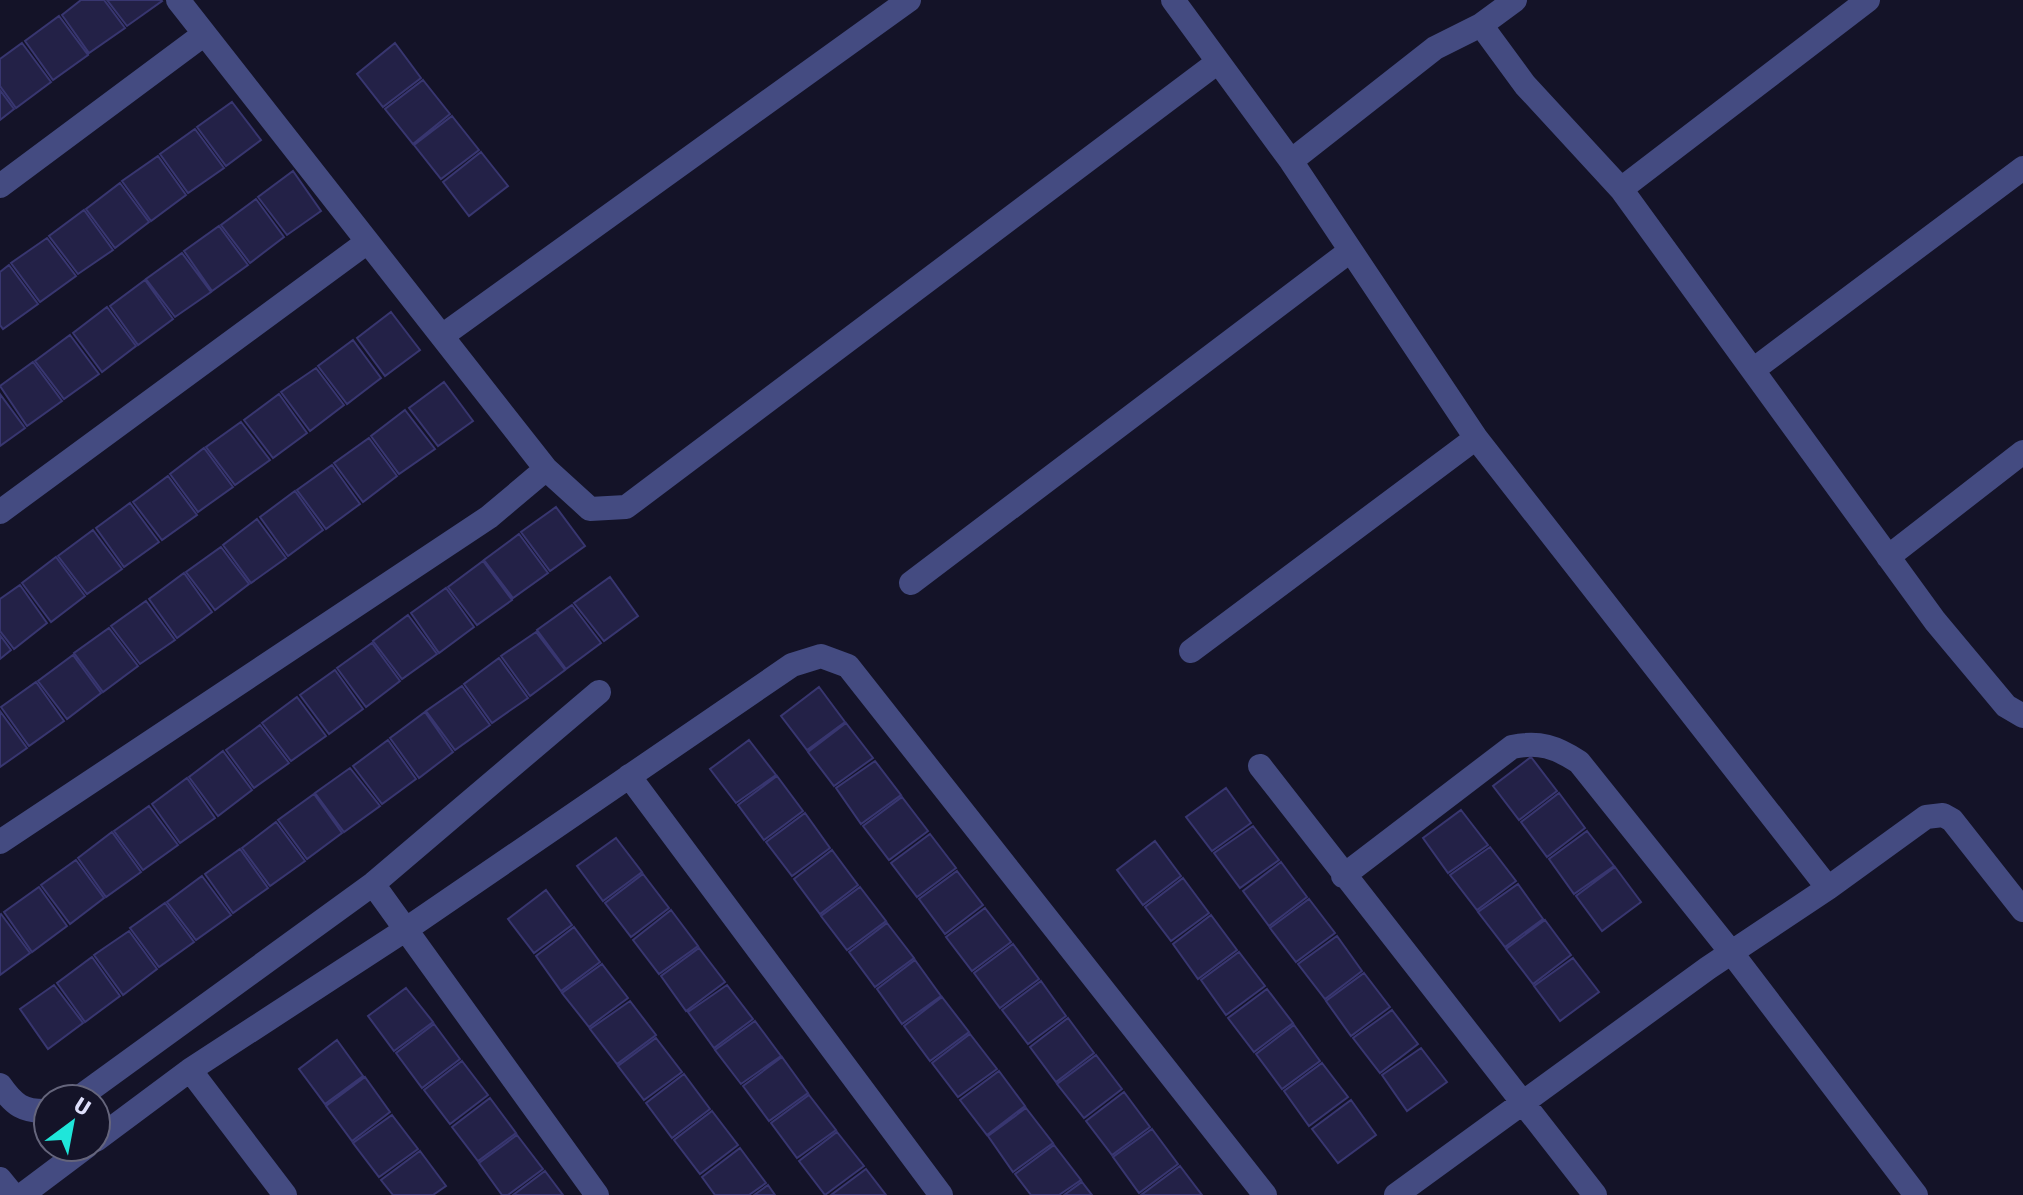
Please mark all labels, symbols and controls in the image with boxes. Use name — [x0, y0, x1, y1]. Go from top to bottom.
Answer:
north arrow — [32, 1083, 112, 1163]
text: U — [69, 1091, 96, 1122]

